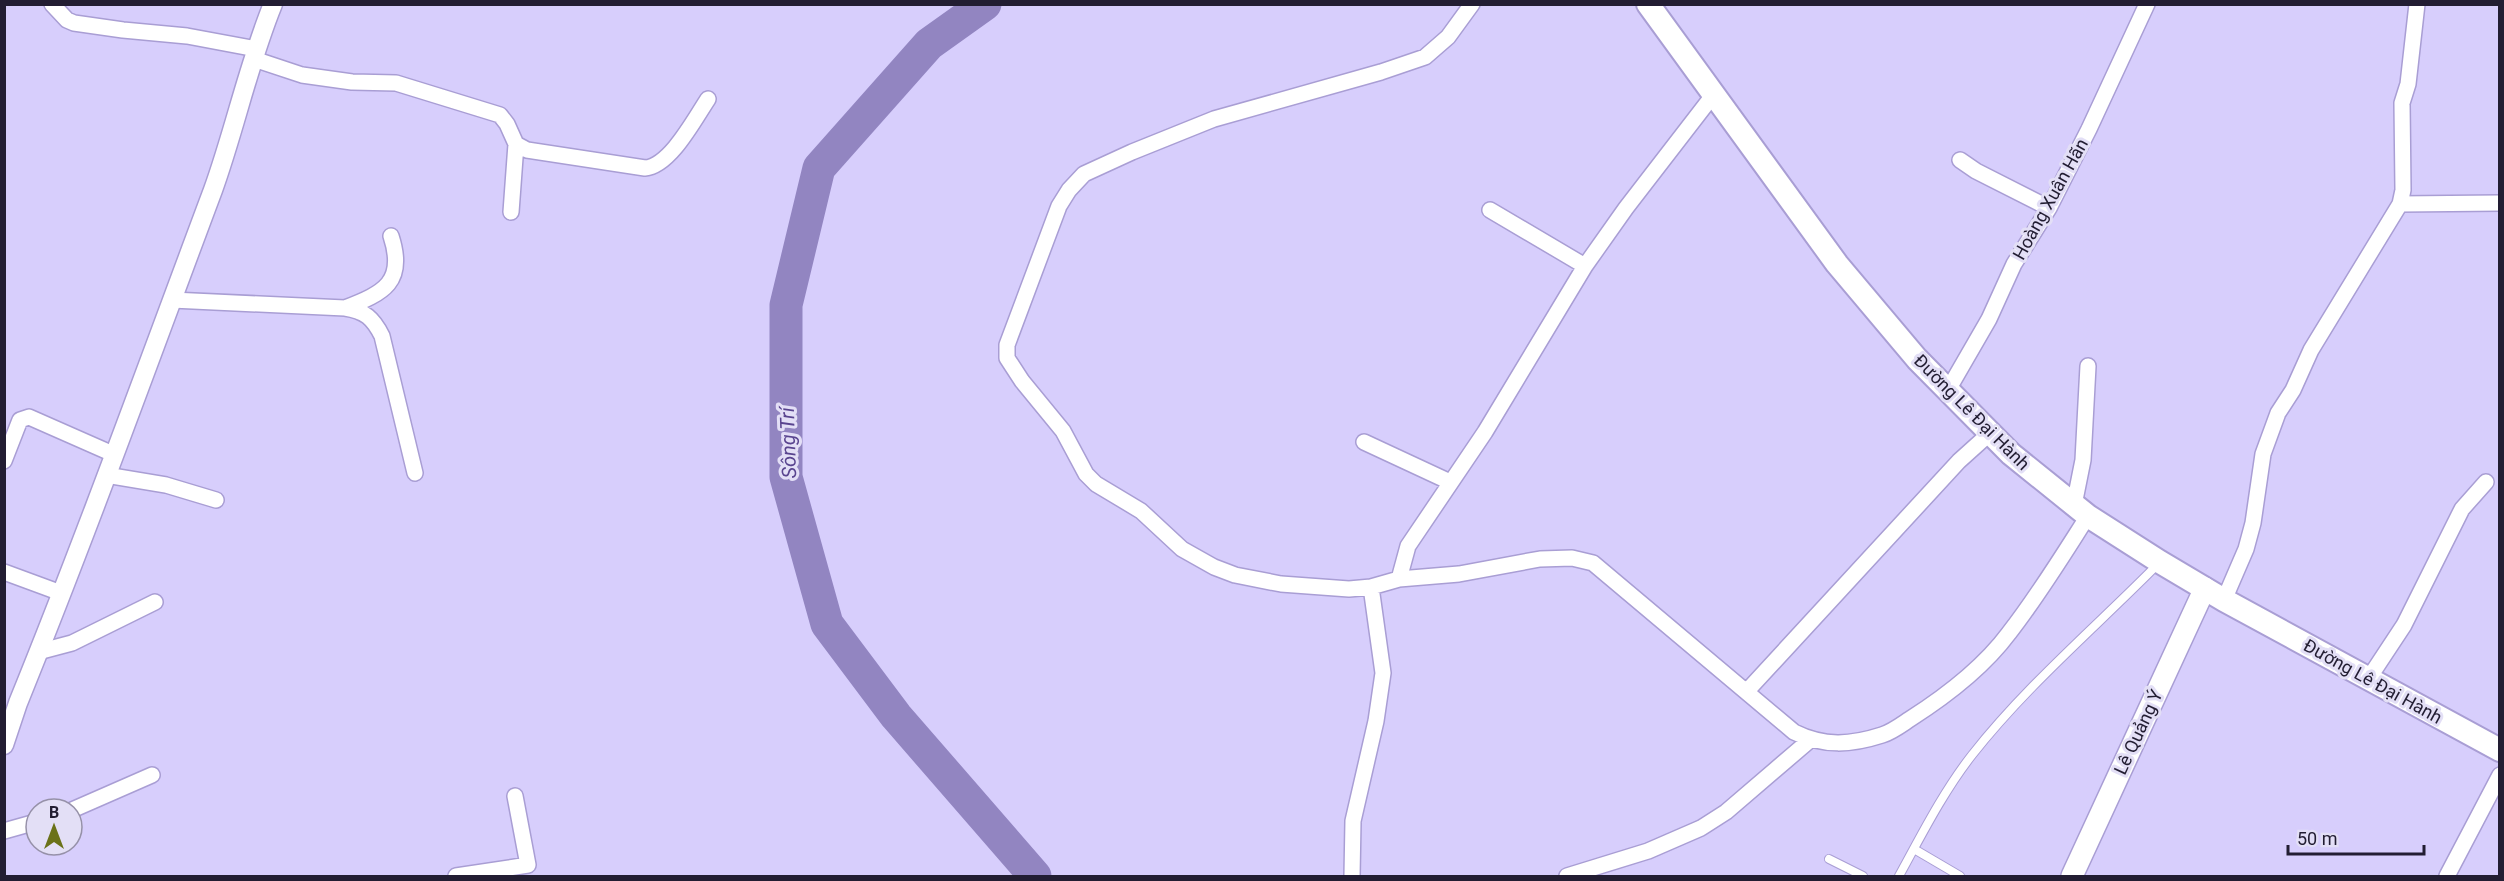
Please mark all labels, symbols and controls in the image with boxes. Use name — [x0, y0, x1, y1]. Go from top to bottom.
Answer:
street label: Hoàng Xuân Hãn — [2008, 135, 2092, 263]
street label: Đường Lê Đại Hành — [1910, 350, 2034, 474]
water label: Sông Trí — [775, 405, 801, 479]
street label: Đường Lê Đại Hành — [2300, 634, 2446, 728]
street label: Lê Quảng Ý — [2109, 686, 2167, 778]
north arrow — [24, 797, 84, 857]
text: B — [49, 803, 59, 822]
scale bar — [2288, 818, 2424, 856]
text: 50 m — [2297, 828, 2337, 849]

